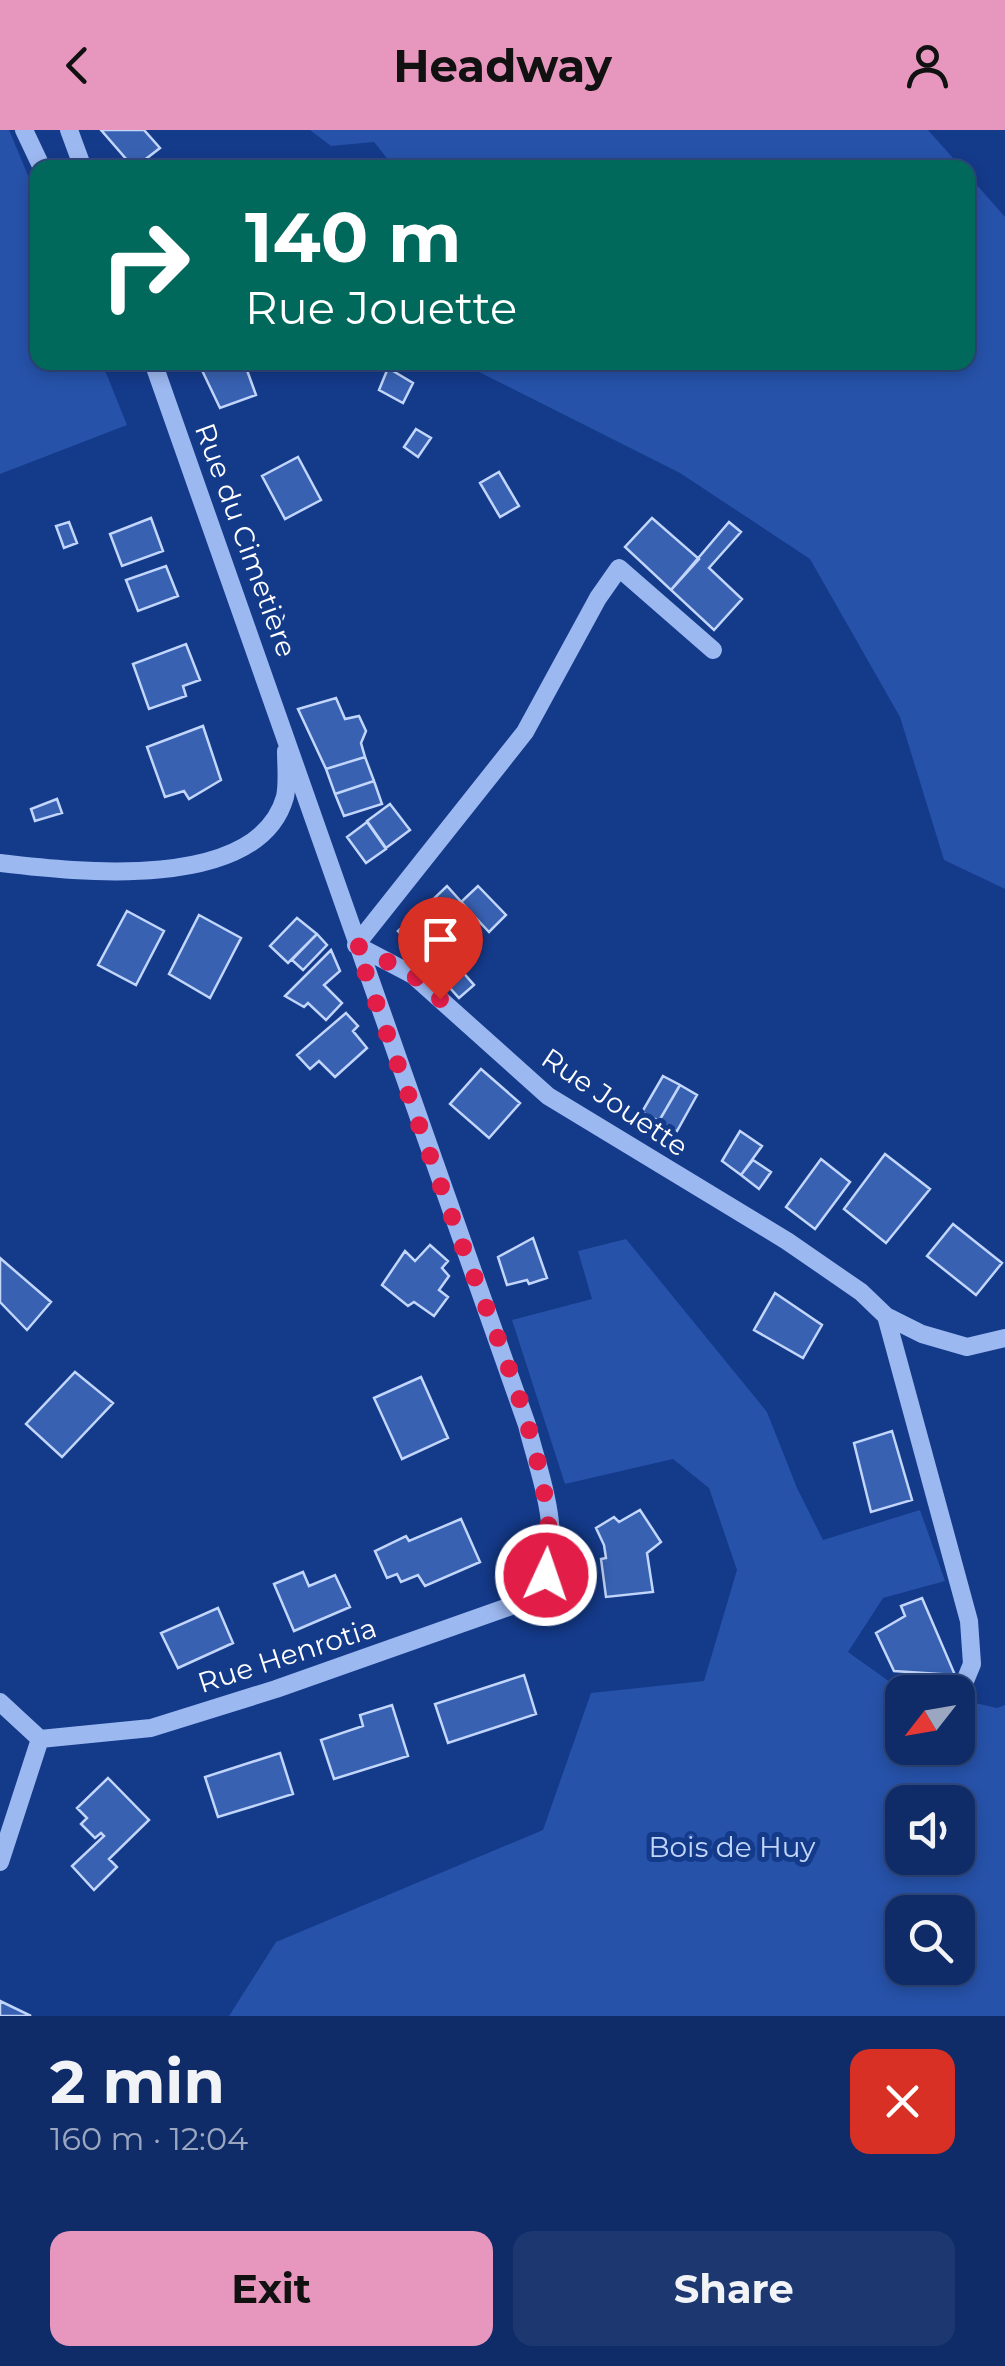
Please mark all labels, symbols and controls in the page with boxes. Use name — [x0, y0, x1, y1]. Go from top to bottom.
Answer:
icon: back — [50, 38, 105, 93]
text: Headway — [393, 38, 612, 93]
icon: person — [900, 38, 955, 93]
text: 140 m — [245, 194, 461, 280]
icon: right — [80, 200, 210, 330]
text: Rue Jouette — [245, 280, 517, 335]
street label: Rue du Cimetière — [188, 419, 304, 661]
pin — [398, 897, 483, 1000]
icon: arrive — [413, 912, 468, 967]
street label: Rue Jouette — [535, 1041, 695, 1163]
position arrow — [494, 1523, 598, 1627]
street label: Rue Henrotia — [193, 1610, 381, 1700]
north arrow — [885, 1675, 975, 1765]
map controls — [885, 1675, 975, 1985]
button: sound — [885, 1785, 975, 1875]
park label: Bois de Huy — [648, 1830, 816, 1864]
button: search — [885, 1895, 975, 1985]
text: 2 min — [50, 2045, 225, 2118]
button: close — [850, 2049, 955, 2154]
text: 160 m · 12:04 — [50, 2119, 248, 2158]
button: Exit — [50, 2231, 493, 2346]
button: Share — [513, 2231, 955, 2346]

